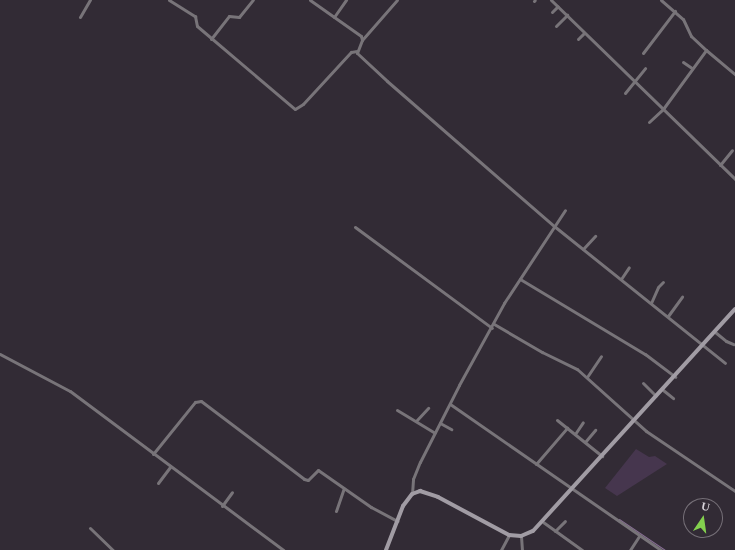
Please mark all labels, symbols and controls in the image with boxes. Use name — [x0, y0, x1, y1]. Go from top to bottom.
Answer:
text: U — [699, 497, 712, 516]
north arrow — [683, 498, 723, 538]

